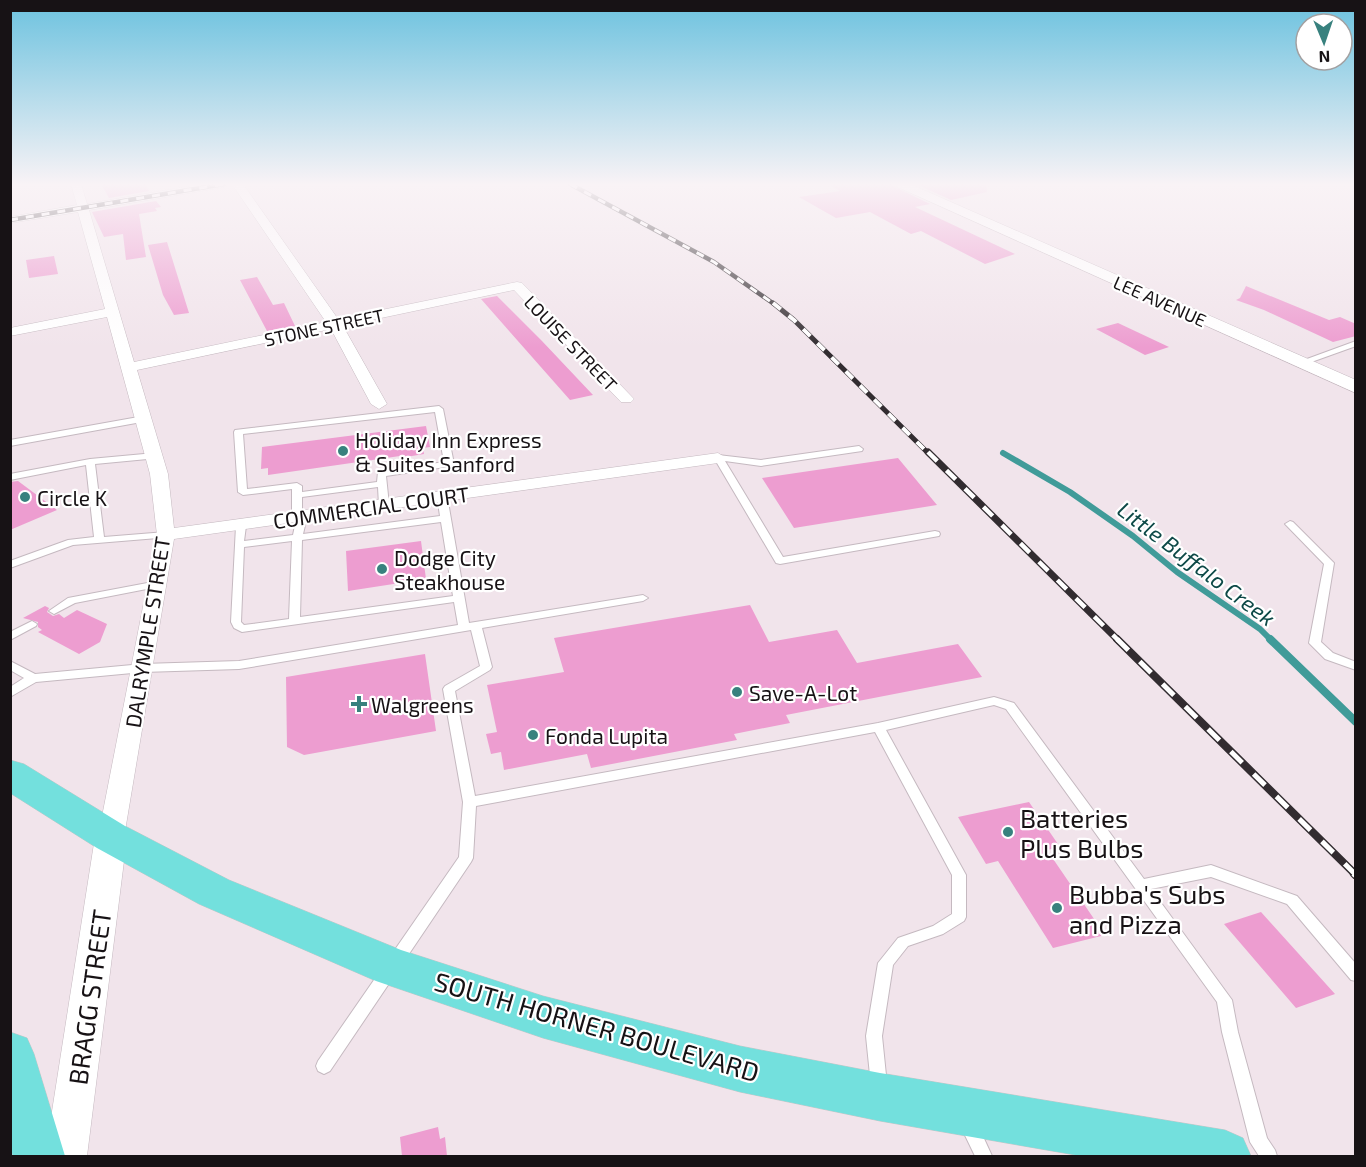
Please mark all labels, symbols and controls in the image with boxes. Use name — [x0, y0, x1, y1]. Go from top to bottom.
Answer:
north arrow — [1294, 12, 1354, 72]
text: N — [1318, 48, 1331, 67]
street label: LEE AVENUE — [1110, 271, 1210, 331]
street label: LOUISE STREET — [520, 291, 622, 396]
street label: STONE STREET — [262, 304, 386, 350]
place label: Holiday Inn Express & Suites Sanford — [355, 427, 542, 476]
marker: Holiday Inn Express & Suites Sanford — [336, 444, 350, 458]
street label: COMMERCIAL COURT — [271, 481, 471, 533]
place label: Circle K — [37, 485, 108, 510]
marker: Circle K — [18, 490, 32, 504]
water label: Little Buffalo Creek — [1113, 495, 1281, 631]
street label: DALRYMPLE STREET — [120, 535, 174, 729]
place label: Dodge City Steakhouse — [394, 545, 505, 594]
marker: Dodge City Steakhouse — [375, 562, 389, 576]
place label: Save-A-Lot — [749, 680, 857, 705]
marker: Save-A-Lot — [730, 685, 744, 699]
place label: Walgreens — [371, 692, 474, 717]
marker: Walgreens — [352, 697, 366, 711]
place label: Fonda Lupita — [545, 723, 668, 748]
marker: Fonda Lupita — [526, 728, 540, 742]
place label: Batteries Plus Bulbs — [1020, 802, 1144, 863]
marker: Batteries Plus Bulbs — [1001, 825, 1015, 839]
place label: Bubba's Subs and Pizza — [1069, 878, 1225, 939]
marker: Bubba's Subs and Pizza — [1050, 901, 1064, 915]
street label: BRAGG STREET — [61, 907, 117, 1087]
street label: SOUTH HORNER BOULEVARD — [431, 965, 763, 1087]

